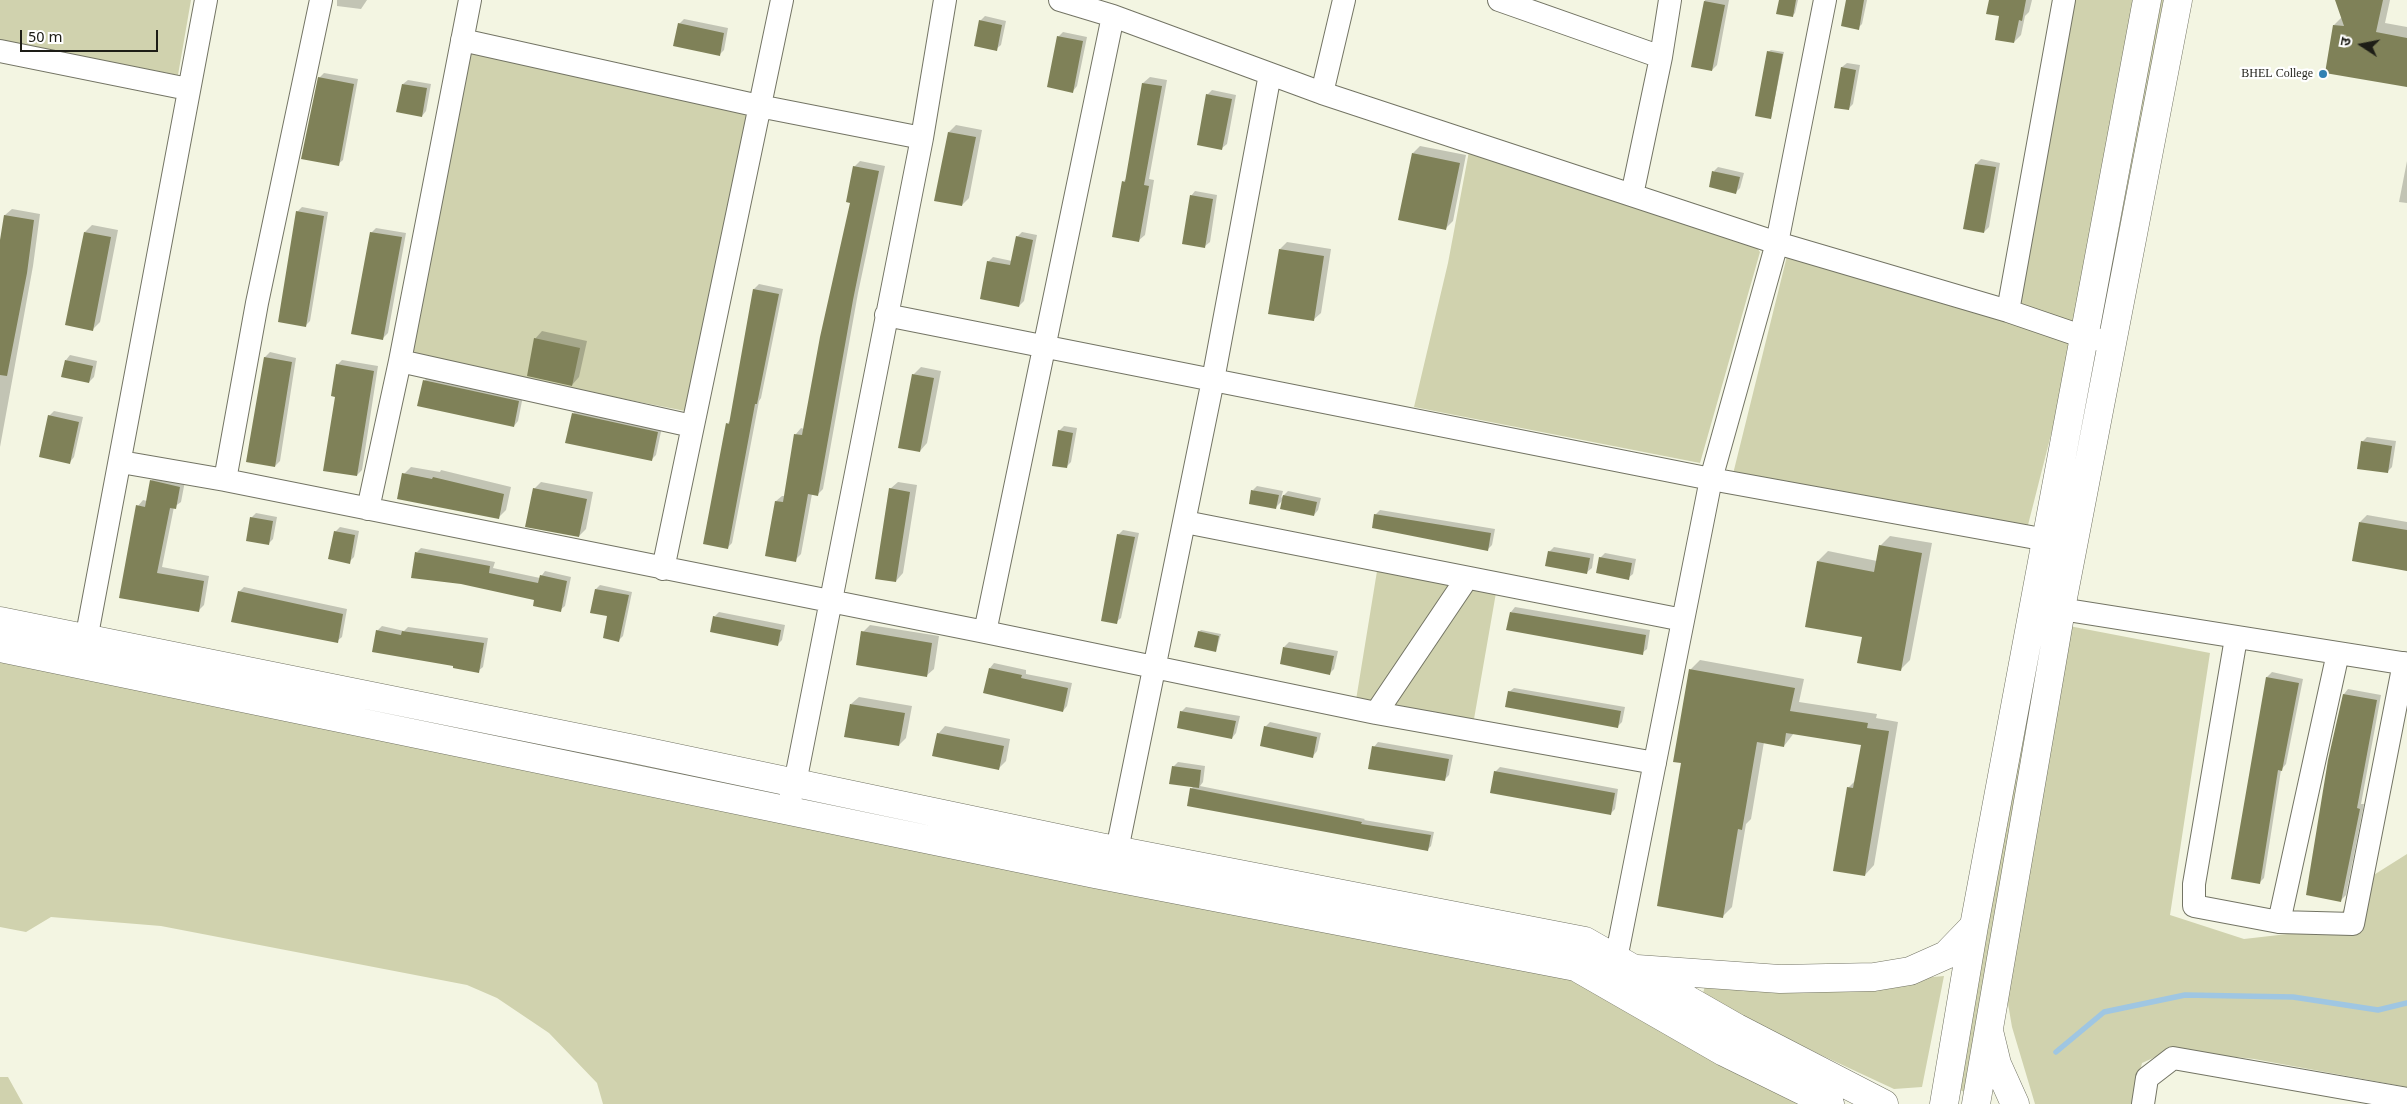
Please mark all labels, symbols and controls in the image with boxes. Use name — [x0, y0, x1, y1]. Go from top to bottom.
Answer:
scale bar — [22, 20, 160, 52]
north arrow — [2337, 20, 2387, 70]
text: 50 m — [28, 29, 62, 48]
text: उ — [2337, 36, 2357, 48]
place label: BHEL College — [2238, 67, 2313, 81]
marker: BHEL College — [2317, 68, 2329, 80]

